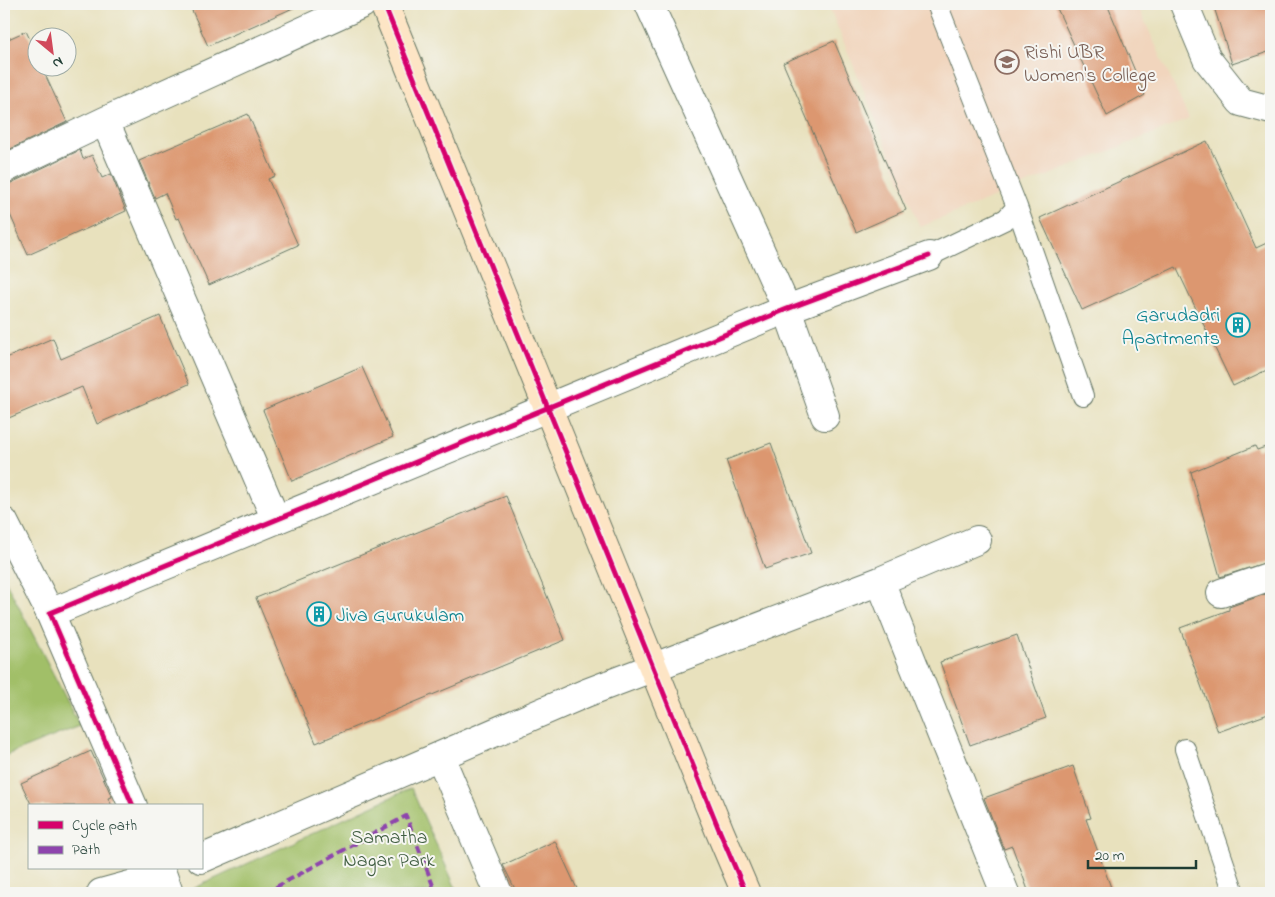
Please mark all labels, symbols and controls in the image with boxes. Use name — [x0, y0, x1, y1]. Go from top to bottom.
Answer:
north arrow — [28, 28, 78, 78]
place label: Rishi UBR Women's College — [1024, 39, 1156, 92]
school or university icon: Rishi UBR Women's College — [994, 49, 1020, 75]
text: N — [48, 51, 67, 74]
place label: Garudadri Apartments — [1122, 302, 1220, 354]
building icon: Garudadri Apartments — [1225, 312, 1251, 338]
building icon: Jiva Gurukulam — [306, 601, 332, 627]
place label: Jiva Gurukulam — [336, 602, 464, 631]
legend — [28, 804, 202, 870]
text: Cycle path — [72, 815, 137, 838]
park label: Samatha Nagar Park — [343, 824, 435, 877]
scale bar — [1088, 837, 1195, 869]
text: Path — [72, 839, 100, 861]
text: 20 m — [1095, 845, 1125, 867]

